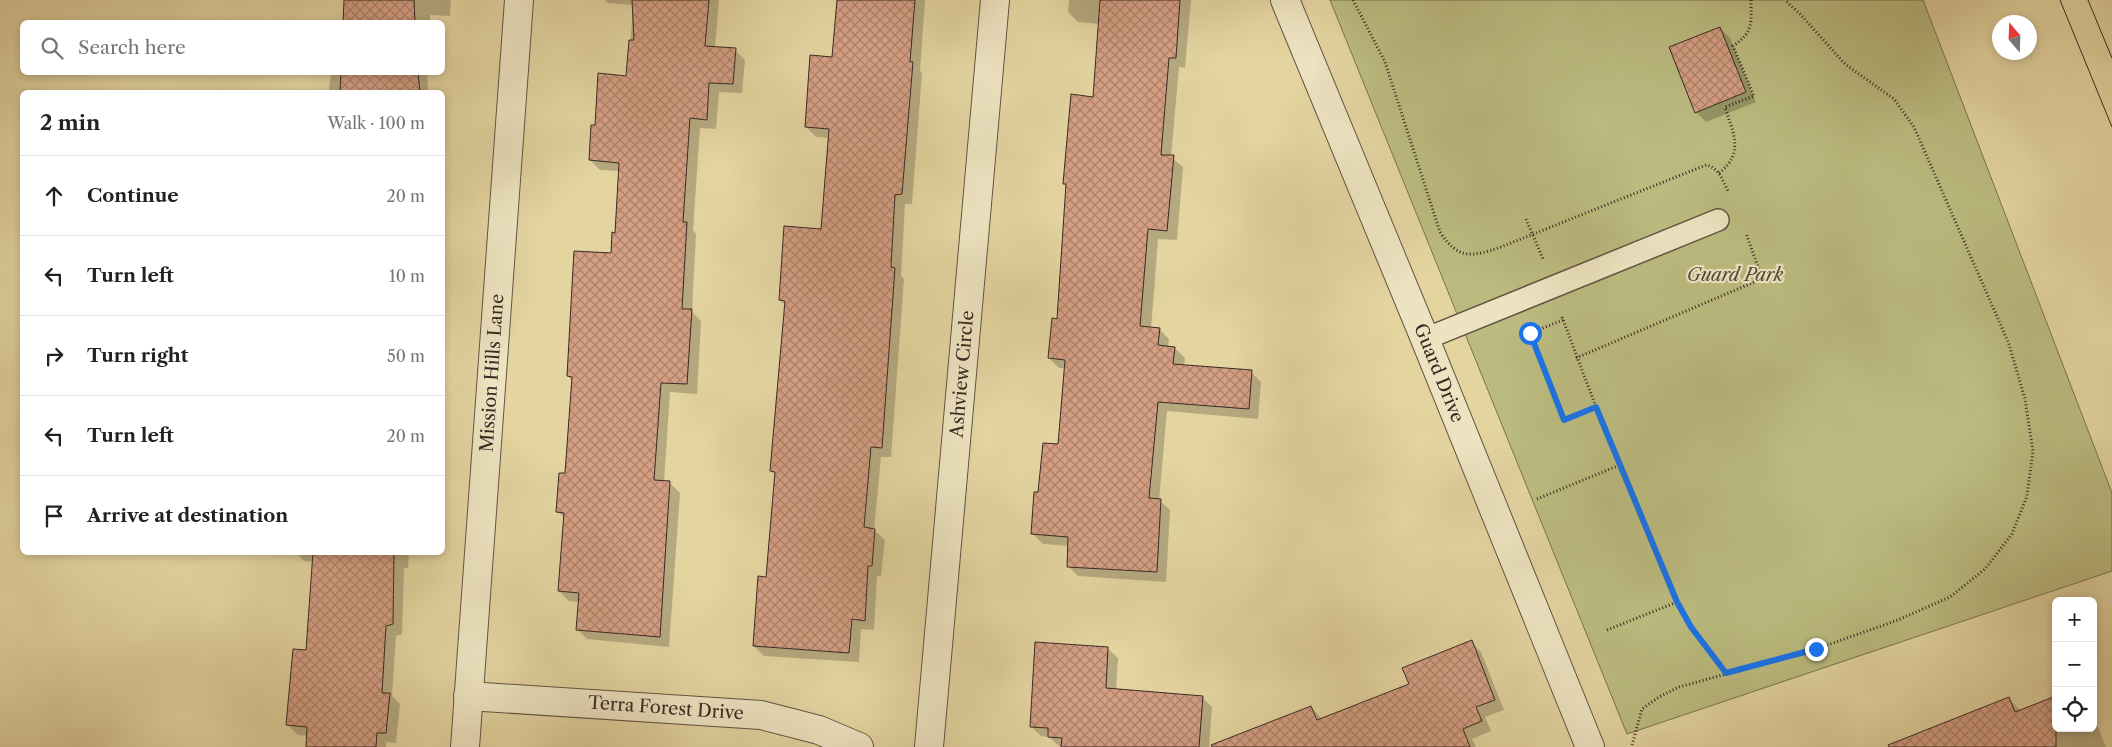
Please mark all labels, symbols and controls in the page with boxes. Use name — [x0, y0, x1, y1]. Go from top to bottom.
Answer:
north arrow — [1992, 15, 2037, 60]
search box — [20, 20, 445, 75]
icon: search — [38, 34, 66, 62]
text: Search here — [78, 36, 186, 59]
text: 2 min — [40, 110, 100, 135]
text: Walk · 100 m — [328, 113, 425, 133]
icon: ahead — [40, 182, 68, 210]
text: Continue — [87, 184, 179, 207]
text: 20 m — [386, 186, 425, 206]
icon: left — [40, 262, 68, 290]
text: Turn left — [87, 264, 174, 287]
park label: Guard Park — [1687, 264, 1784, 286]
text: 10 m — [389, 266, 425, 286]
street label: Mission Hills Lane — [475, 293, 509, 453]
street label: Ashview Circle — [945, 309, 979, 440]
street label: Guard Drive — [1409, 320, 1469, 426]
route start — [1519, 322, 1542, 345]
icon: right — [40, 342, 68, 370]
text: Turn right — [87, 344, 188, 367]
text: 50 m — [387, 346, 425, 366]
icon: left — [40, 422, 68, 450]
text: Turn left — [87, 424, 174, 447]
text: 20 m — [386, 426, 425, 446]
icon: arrive — [40, 502, 68, 530]
text: Arrive at destination — [87, 504, 288, 527]
map controls — [2052, 597, 2097, 732]
button: + — [2052, 597, 2097, 642]
route end — [1805, 638, 1828, 661]
button: − — [2052, 642, 2097, 687]
button: locate — [2052, 687, 2097, 732]
street label: Terra Forest Drive — [587, 692, 745, 724]

